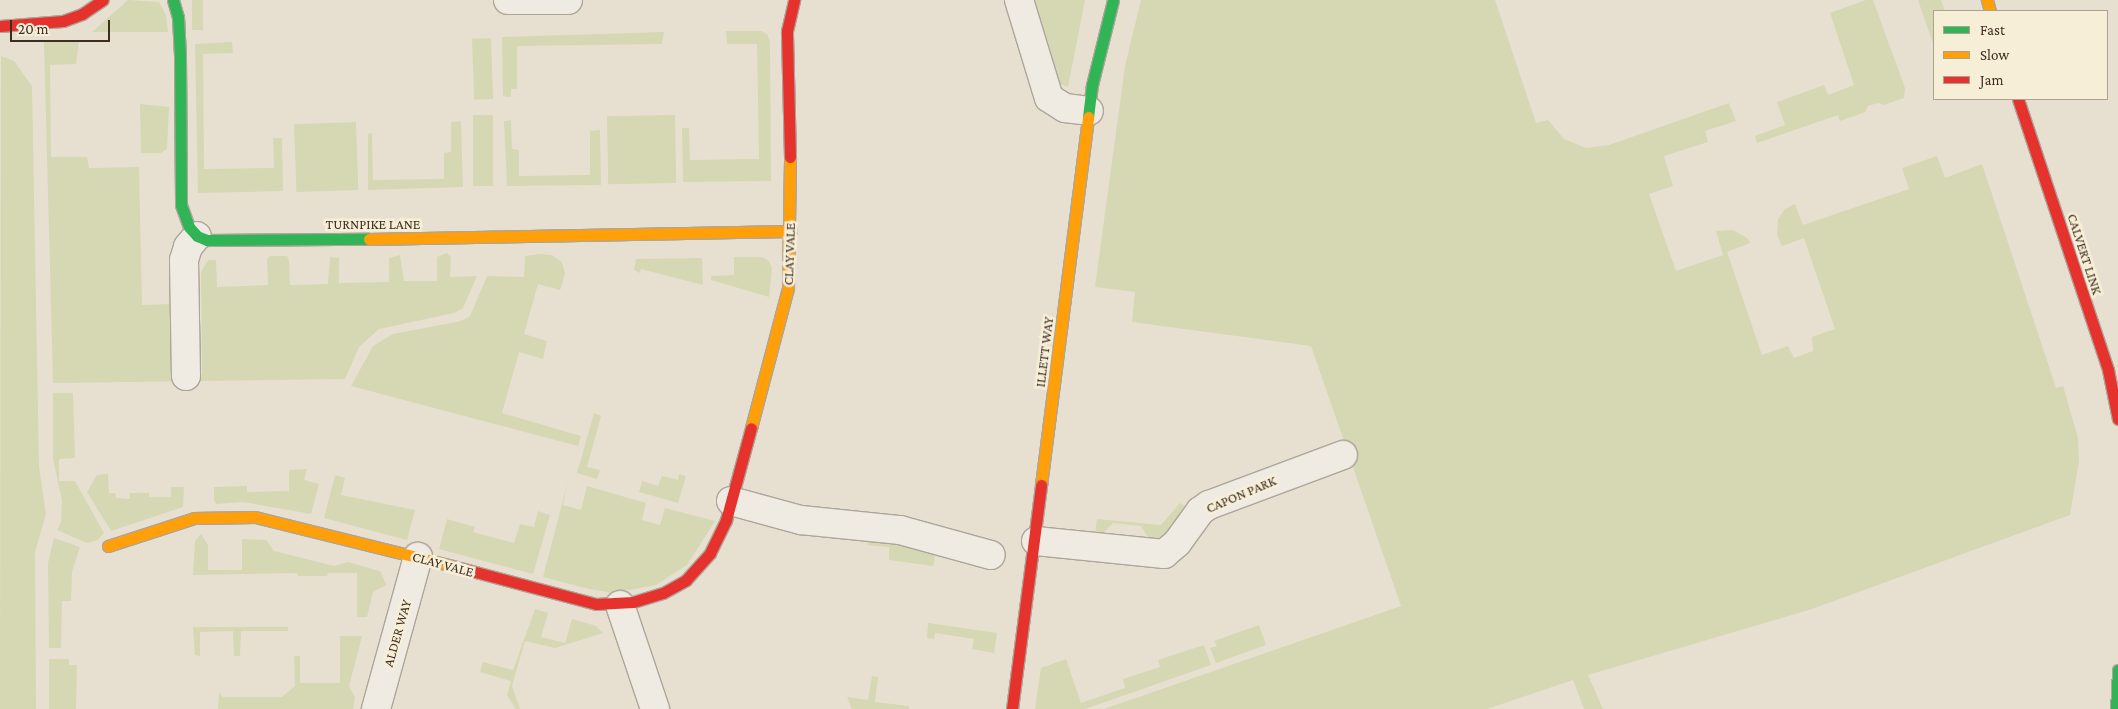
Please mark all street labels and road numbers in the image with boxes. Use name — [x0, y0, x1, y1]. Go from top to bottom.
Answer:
street label: CALVERT LINK — [2064, 211, 2106, 297]
street label: TURNPIKE LANE — [326, 216, 420, 232]
street label: CLAY VALE — [780, 222, 798, 286]
street label: ILLETT WAY — [1031, 316, 1057, 388]
street label: CAPON PARK — [1203, 472, 1279, 516]
street label: CLAY VALE — [411, 548, 475, 580]
street label: ALDER WAY — [379, 597, 415, 669]

